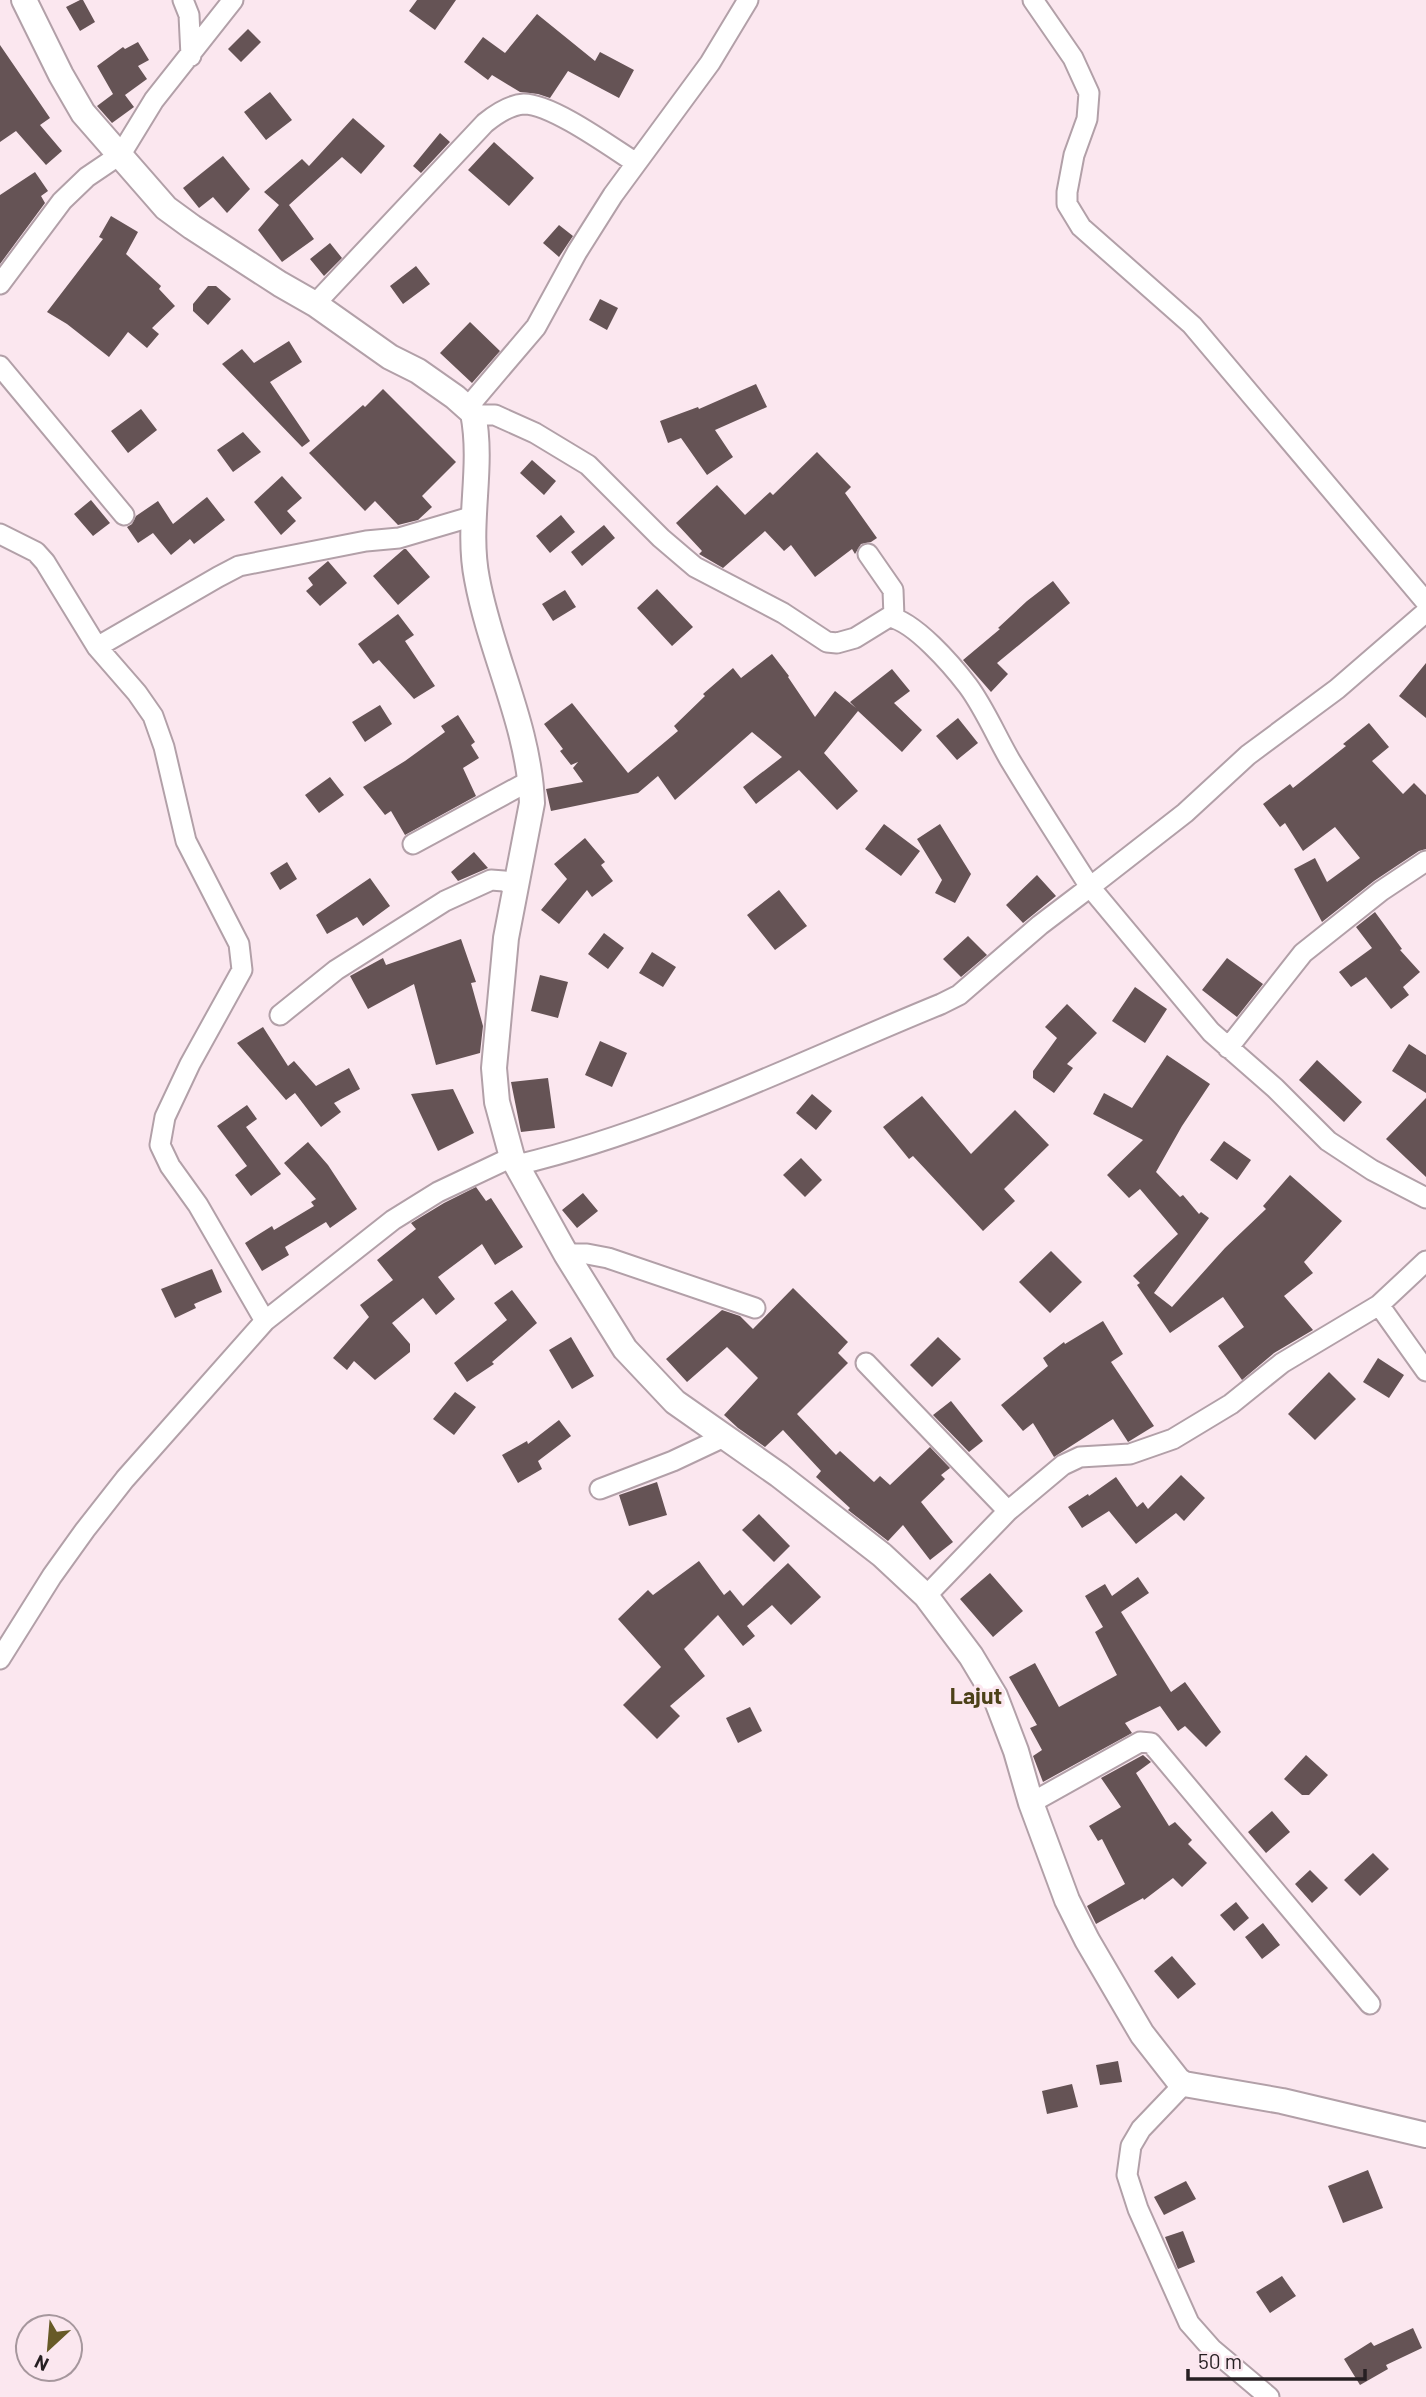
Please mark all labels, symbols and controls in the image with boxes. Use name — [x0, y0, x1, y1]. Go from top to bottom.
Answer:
district label: Lajut — [950, 1681, 1002, 1709]
north arrow — [14, 2313, 84, 2383]
scale bar — [1188, 2338, 1365, 2382]
text: 50 m — [1198, 2348, 1242, 2373]
text: N — [31, 2351, 52, 2377]

